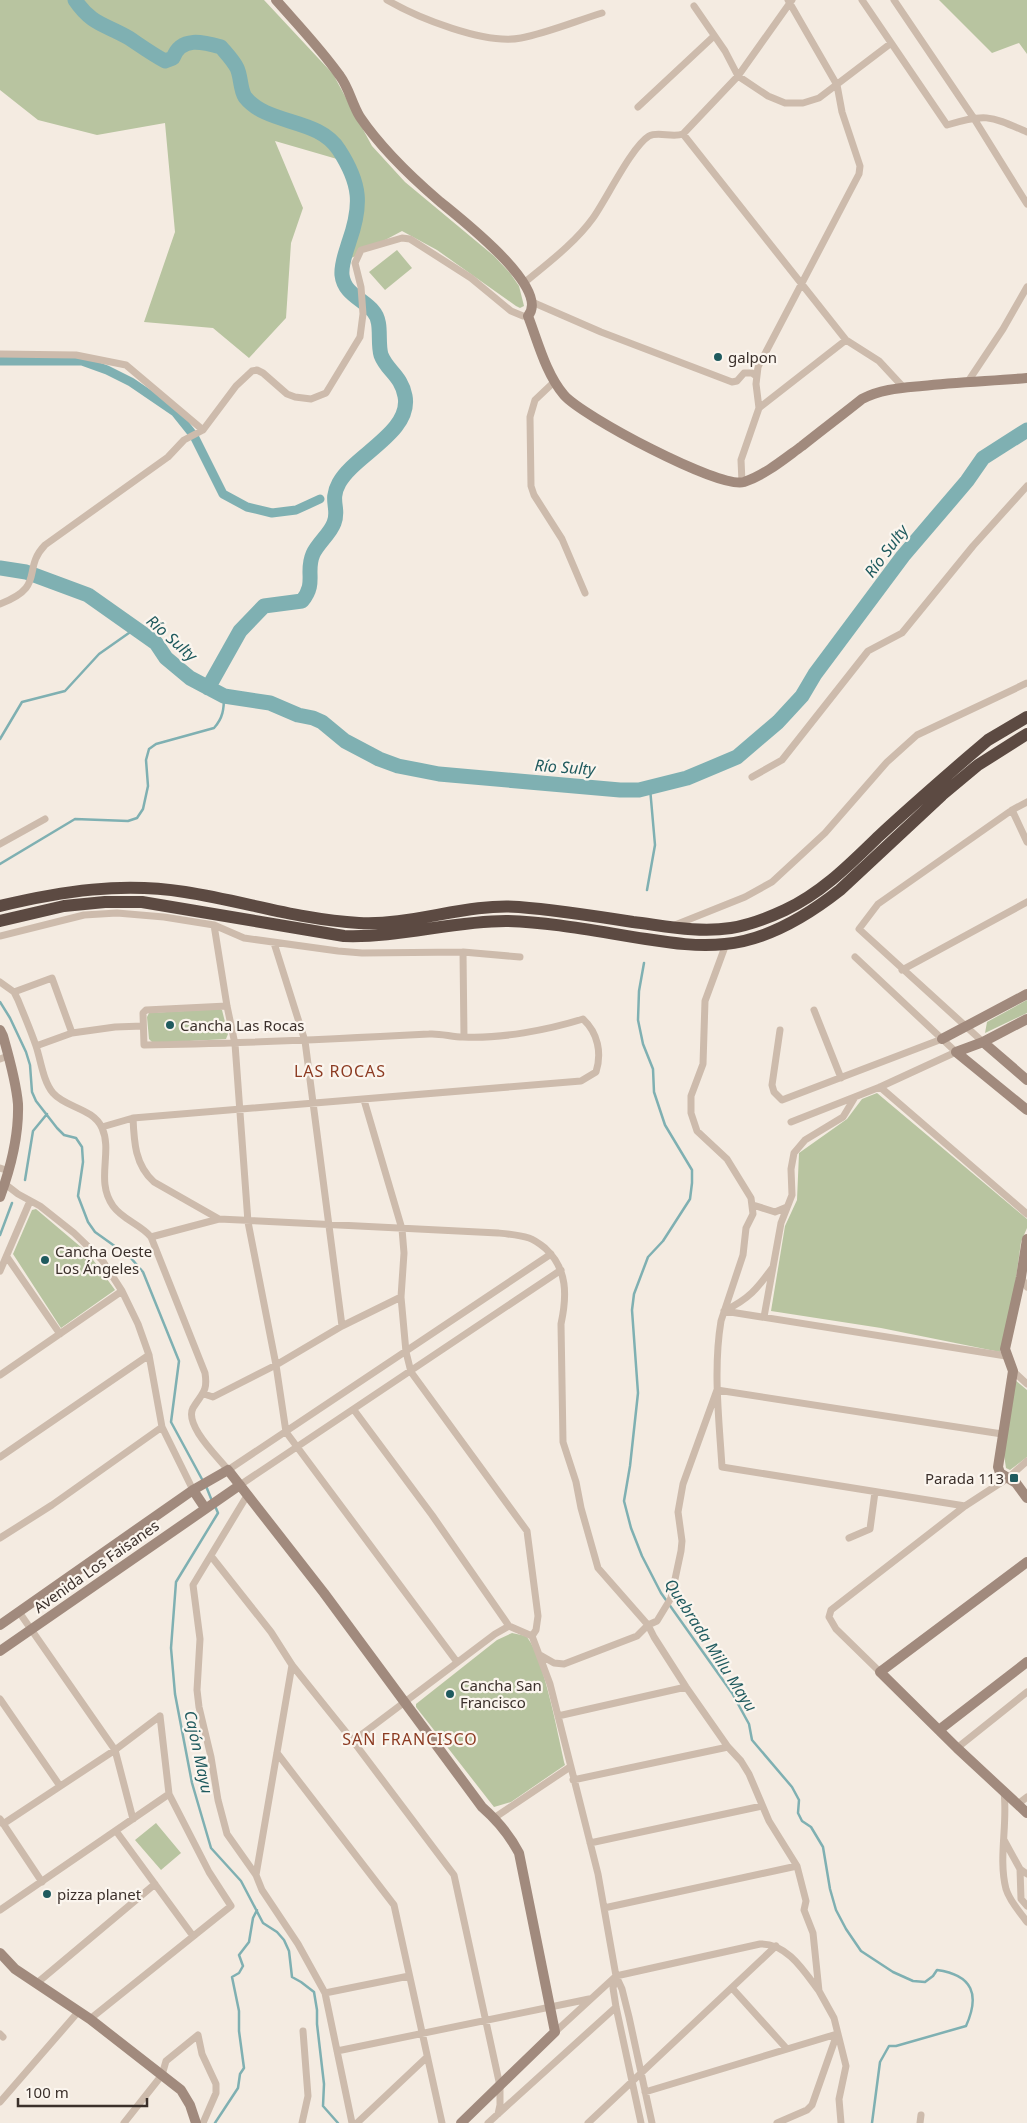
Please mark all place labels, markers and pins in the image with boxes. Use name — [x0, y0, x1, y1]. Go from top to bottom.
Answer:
place label: galpon — [728, 347, 777, 367]
marker: galpon — [712, 351, 724, 363]
place label: Cancha Las Rocas — [180, 1015, 305, 1035]
marker: Cancha Las Rocas — [164, 1019, 176, 1031]
place label: Cancha Oeste Los Ángeles — [55, 1241, 152, 1278]
marker: Cancha Oeste Los Ángeles — [39, 1254, 51, 1266]
place label: Parada 113 — [925, 1468, 1004, 1488]
marker: Parada 113 — [1008, 1472, 1020, 1484]
place label: Cancha San Francisco — [460, 1675, 542, 1712]
marker: Cancha San Francisco — [444, 1688, 456, 1700]
place label: pizza planet — [57, 1884, 142, 1904]
marker: pizza planet — [41, 1888, 53, 1900]

